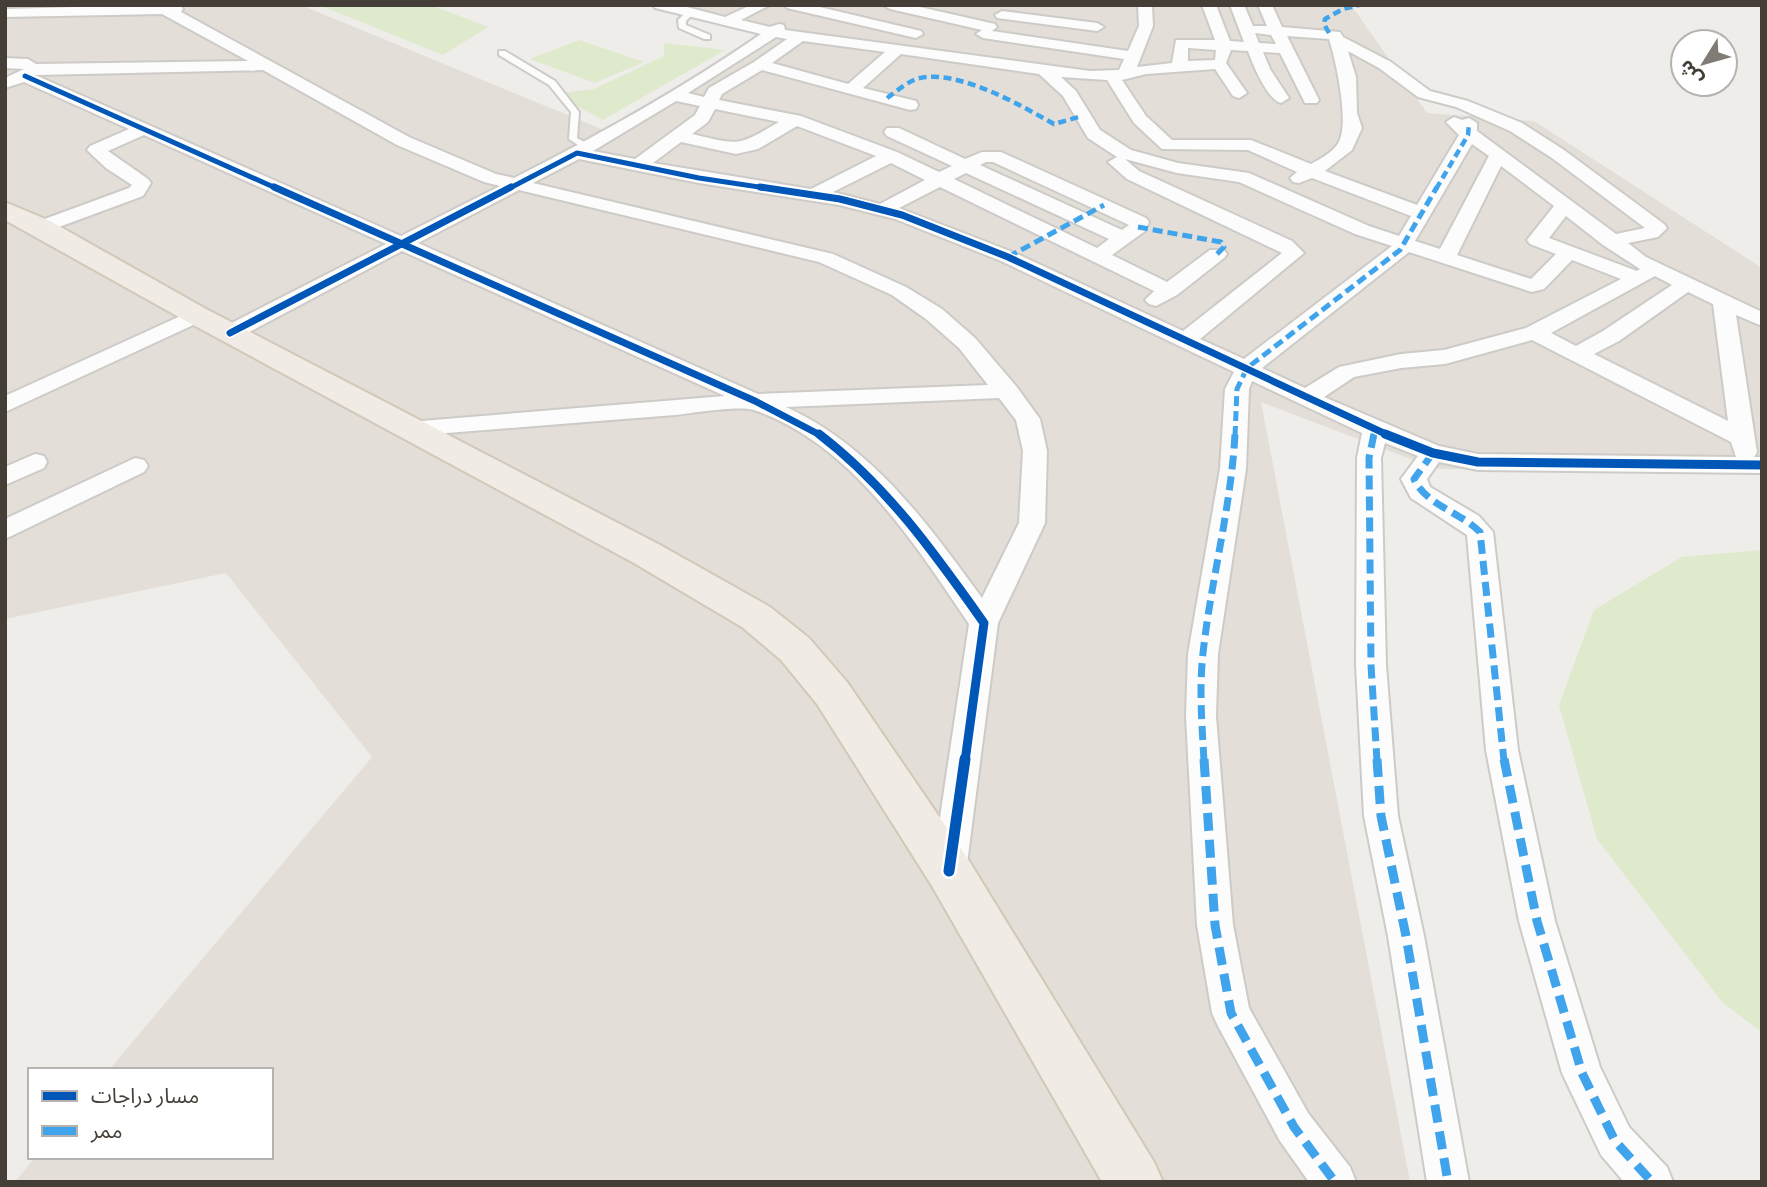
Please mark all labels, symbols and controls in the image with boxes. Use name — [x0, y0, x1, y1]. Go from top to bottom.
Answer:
north arrow — [1669, 28, 1739, 98]
text: ش — [1673, 56, 1707, 91]
legend — [28, 1068, 273, 1159]
text: مسار دراجات — [91, 1082, 199, 1108]
text: ممر — [90, 1117, 122, 1143]

